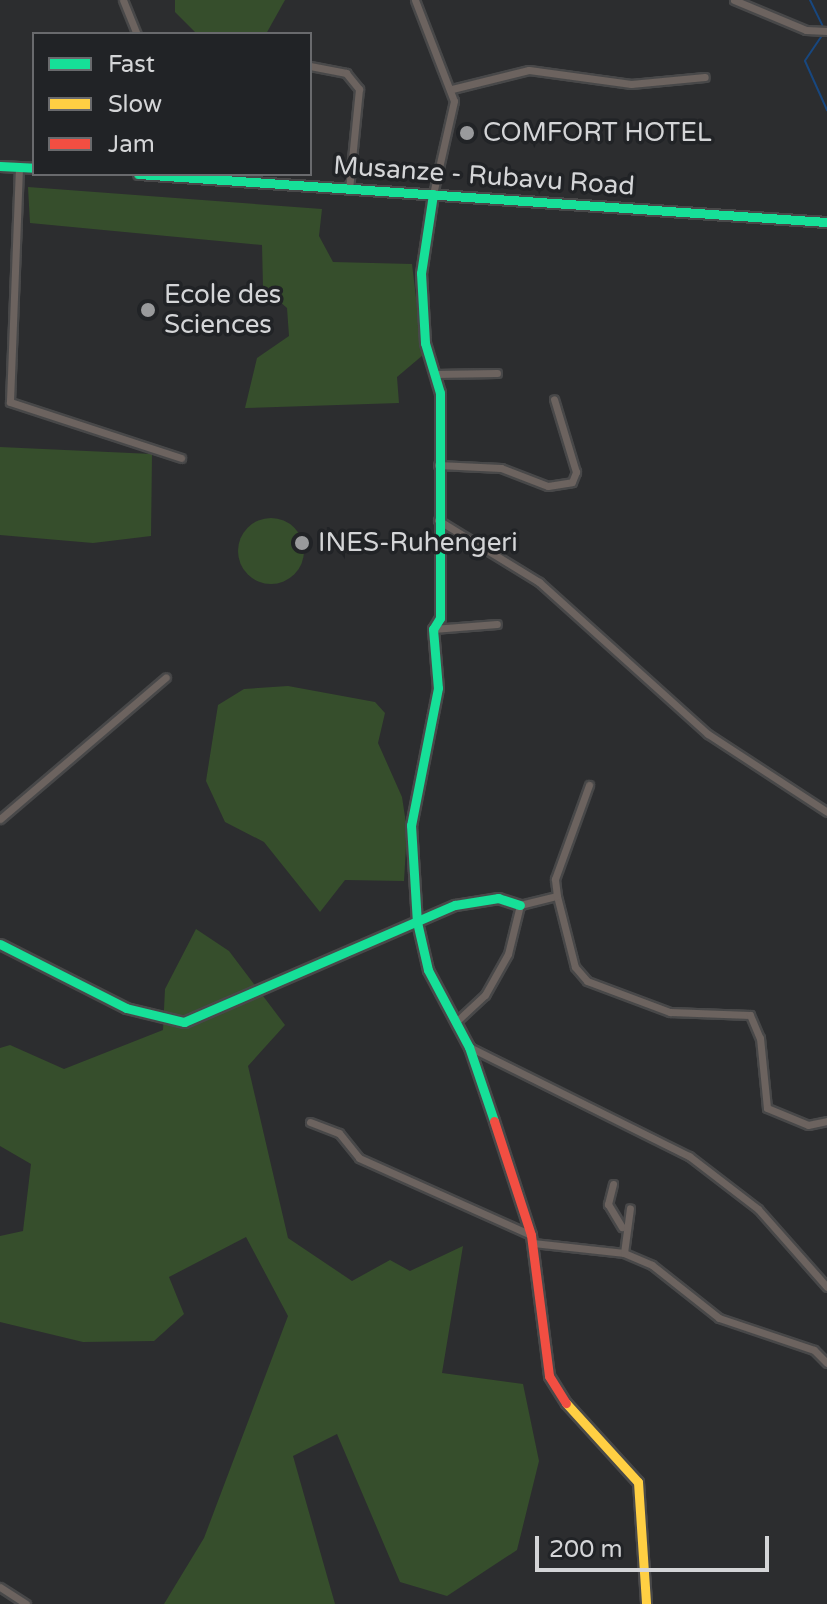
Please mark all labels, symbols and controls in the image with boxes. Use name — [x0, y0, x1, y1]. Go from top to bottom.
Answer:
legend — [32, 32, 312, 176]
text: Fast — [108, 50, 155, 79]
text: Slow — [108, 90, 162, 119]
place label: COMFORT HOTEL — [483, 117, 712, 149]
marker: COMFORT HOTEL — [458, 124, 476, 142]
text: Jam — [108, 130, 155, 159]
street label: Musanze - Rubavu Road — [332, 150, 636, 202]
place label: Ecole des Sciences — [164, 279, 281, 340]
marker: Ecole des Sciences — [139, 301, 157, 319]
place label: INES-Ruhengeri — [318, 527, 518, 559]
marker: INES-Ruhengeri — [293, 534, 311, 552]
scale bar — [539, 1520, 773, 1570]
text: 200 m — [549, 1535, 623, 1564]

